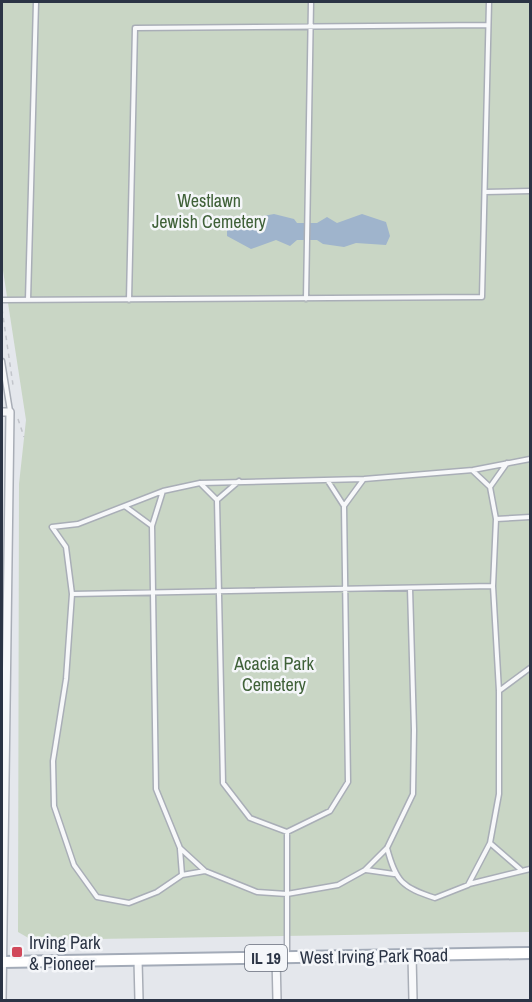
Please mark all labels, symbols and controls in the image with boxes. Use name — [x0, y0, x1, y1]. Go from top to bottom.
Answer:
park label: Westlawn Jewish Cemetery — [152, 188, 267, 234]
park label: Acacia Park Cemetery — [233, 651, 314, 697]
place label: Irving Park & Pioneer — [29, 930, 101, 976]
street label: West Irving Park Road — [300, 942, 448, 970]
marker: Irving Park & Pioneer — [10, 945, 24, 959]
road number: IL 19 — [245, 945, 287, 971]

